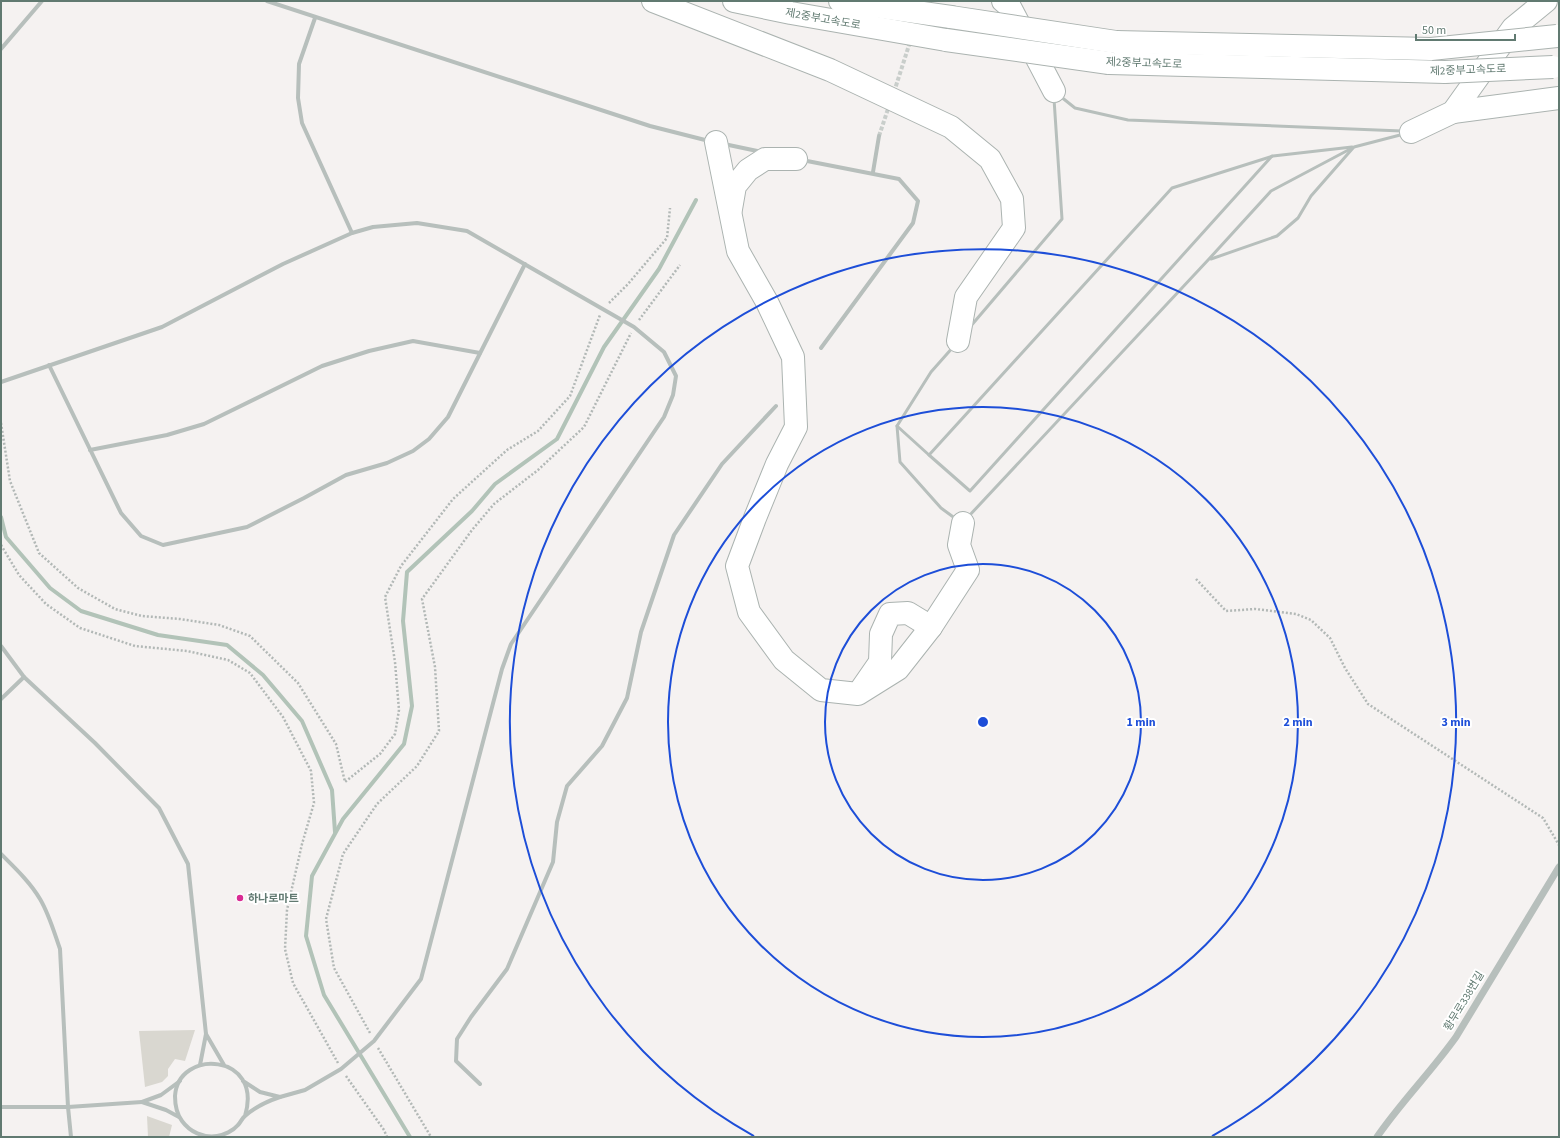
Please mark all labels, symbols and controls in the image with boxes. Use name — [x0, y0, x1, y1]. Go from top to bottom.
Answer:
street label: 제2중부고속도로 — [784, 5, 862, 33]
scale bar — [1416, 16, 1515, 42]
text: 50 m — [1422, 22, 1446, 39]
street label: 제2중부고속도로 — [1106, 54, 1182, 72]
street label: 제2중부고속도로 — [1430, 61, 1506, 79]
text: 1 min — [1126, 714, 1156, 731]
text: 2 min — [1283, 714, 1313, 731]
text: 3 min — [1441, 714, 1471, 731]
centre of rings — [976, 715, 990, 729]
place label: 하나로마트 — [248, 891, 299, 906]
marker: 하나로마트 — [235, 893, 245, 903]
street label: 황무로338번길 — [1440, 968, 1488, 1034]

